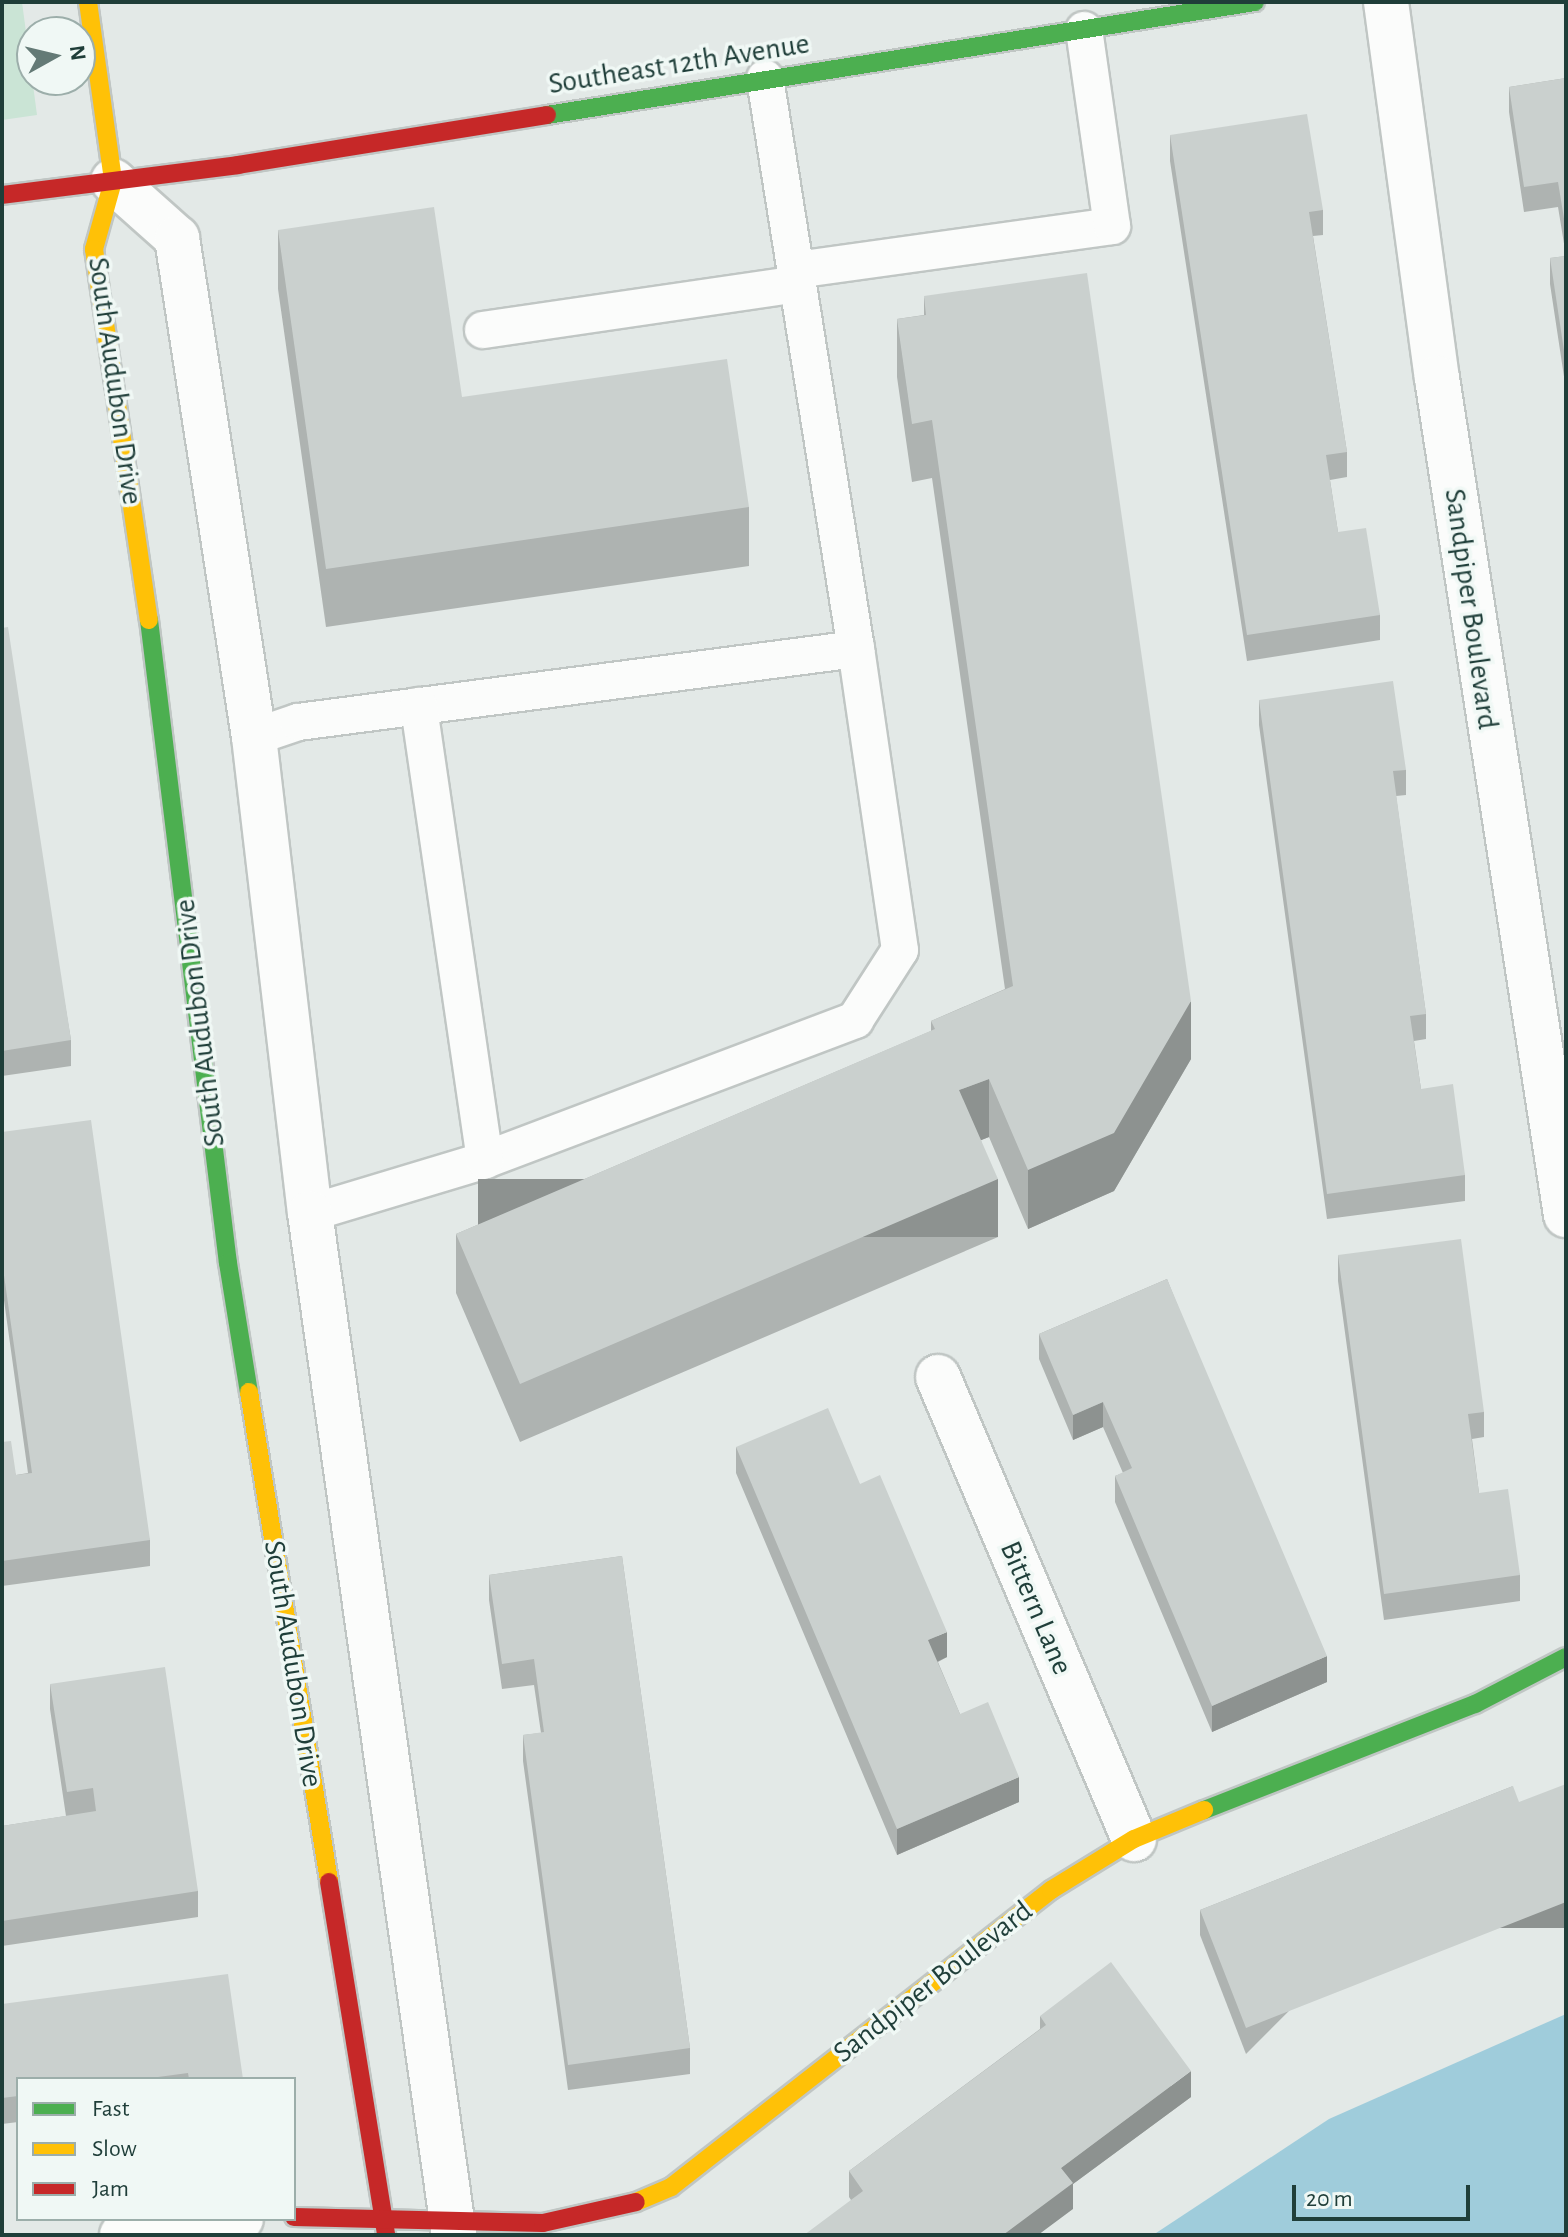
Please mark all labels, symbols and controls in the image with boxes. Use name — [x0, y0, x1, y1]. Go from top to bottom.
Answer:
north arrow — [16, 16, 96, 96]
street label: Southeast 12th Avenue — [546, 26, 812, 102]
text: N — [66, 44, 90, 62]
street label: South Audubon Drive — [80, 255, 150, 507]
street label: Sandpiper Boulevard — [1436, 486, 1506, 732]
street label: South Audubon Drive — [167, 897, 233, 1149]
street label: Bittern Lane — [992, 1536, 1080, 1680]
street label: South Audubon Drive — [256, 1538, 330, 1790]
street label: Sandpiper Boulevard — [826, 1893, 1040, 2071]
legend — [16, 2077, 296, 2221]
text: Fast — [92, 2097, 129, 2121]
text: Slow — [92, 2137, 137, 2161]
scale bar — [1296, 2169, 1474, 2219]
text: Jam — [92, 2177, 129, 2201]
text: 20 m — [1306, 2187, 1353, 2211]

